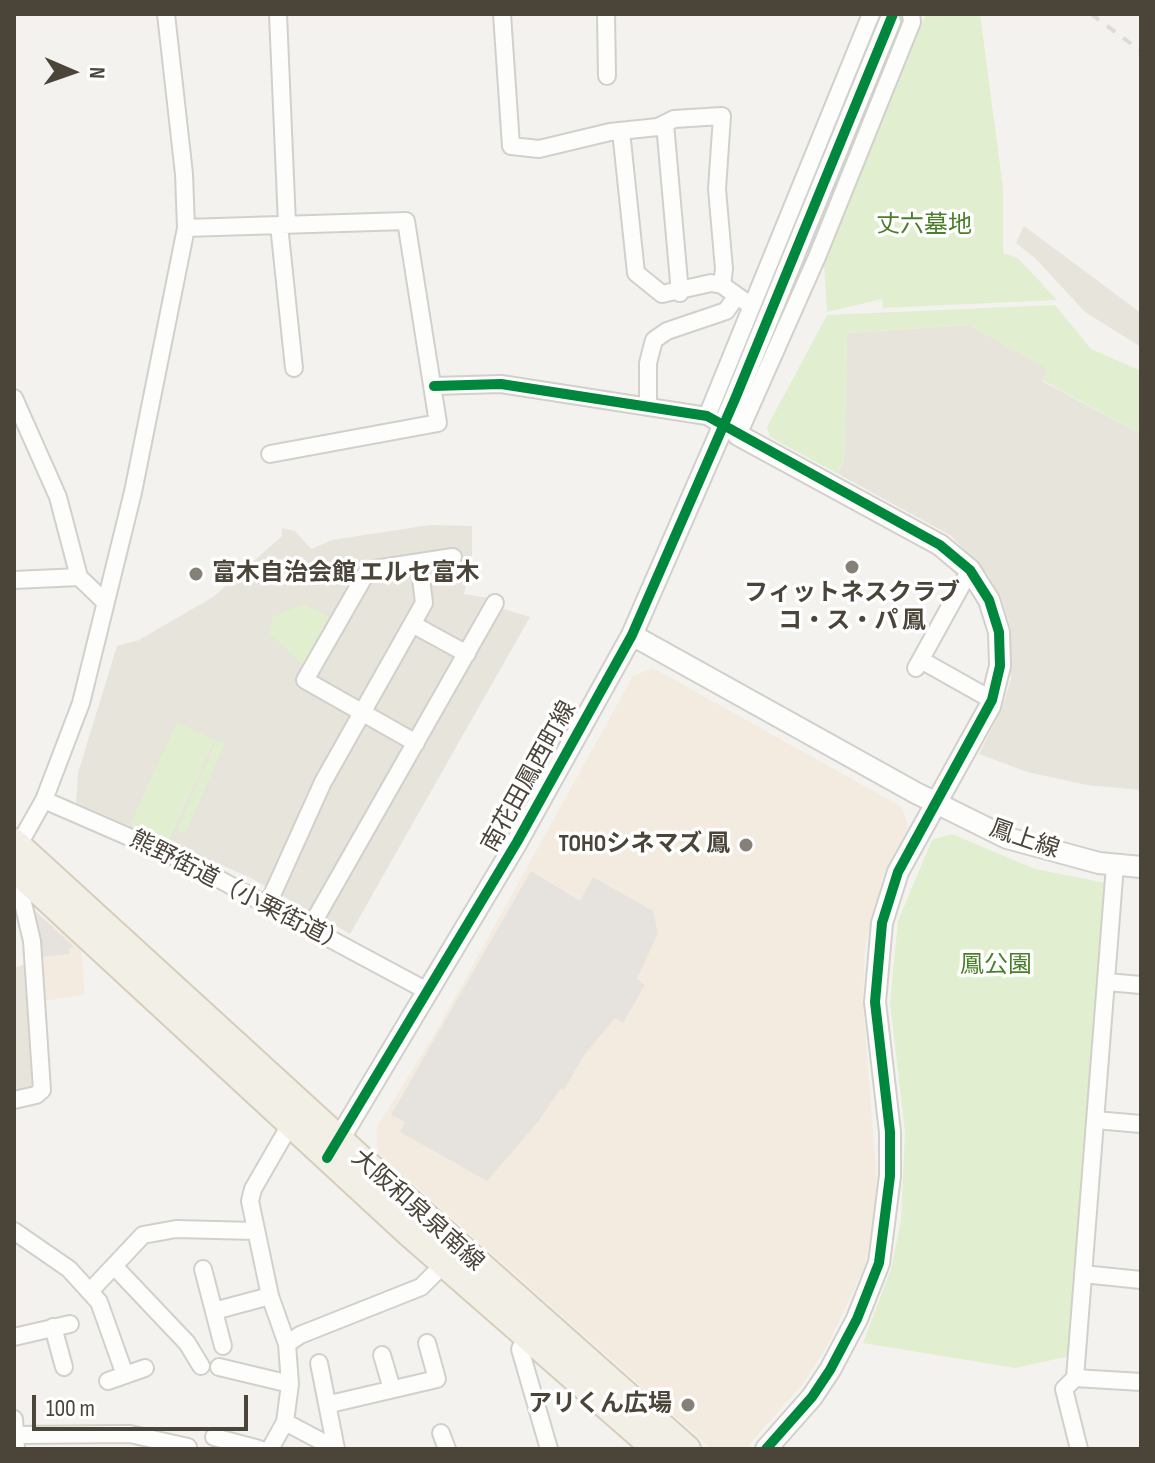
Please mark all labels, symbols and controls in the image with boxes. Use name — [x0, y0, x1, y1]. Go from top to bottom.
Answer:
north arrow — [32, 32, 112, 112]
text: N — [83, 67, 110, 79]
park label: 丈六墓地 — [876, 212, 972, 240]
marker: フィットネスクラブ コ・ス・パ 鳳 — [843, 558, 861, 576]
place label: 富木自治会館 エルセ富木 — [212, 560, 480, 588]
marker: 富木自治会館 エルセ富木 — [187, 565, 205, 583]
place label: フィットネスクラブ コ・ス・パ 鳳 — [744, 580, 960, 636]
street label: 南花田鳳西町線 — [477, 697, 583, 857]
street label: 鳳上線 — [985, 815, 1063, 865]
street label: 熊野街道（小栗街道） — [125, 826, 351, 960]
place label: TOHOシネマズ 鳳 — [558, 831, 730, 859]
marker: TOHOシネマズ 鳳 — [737, 836, 755, 854]
park label: 鳳公園 — [960, 952, 1032, 980]
street label: 大阪和泉泉南線 — [345, 1144, 489, 1278]
scale bar — [36, 1379, 252, 1429]
place label: アリくん広場 — [528, 1391, 672, 1419]
text: 100 m — [46, 1394, 95, 1423]
marker: アリくん広場 — [679, 1396, 697, 1414]

